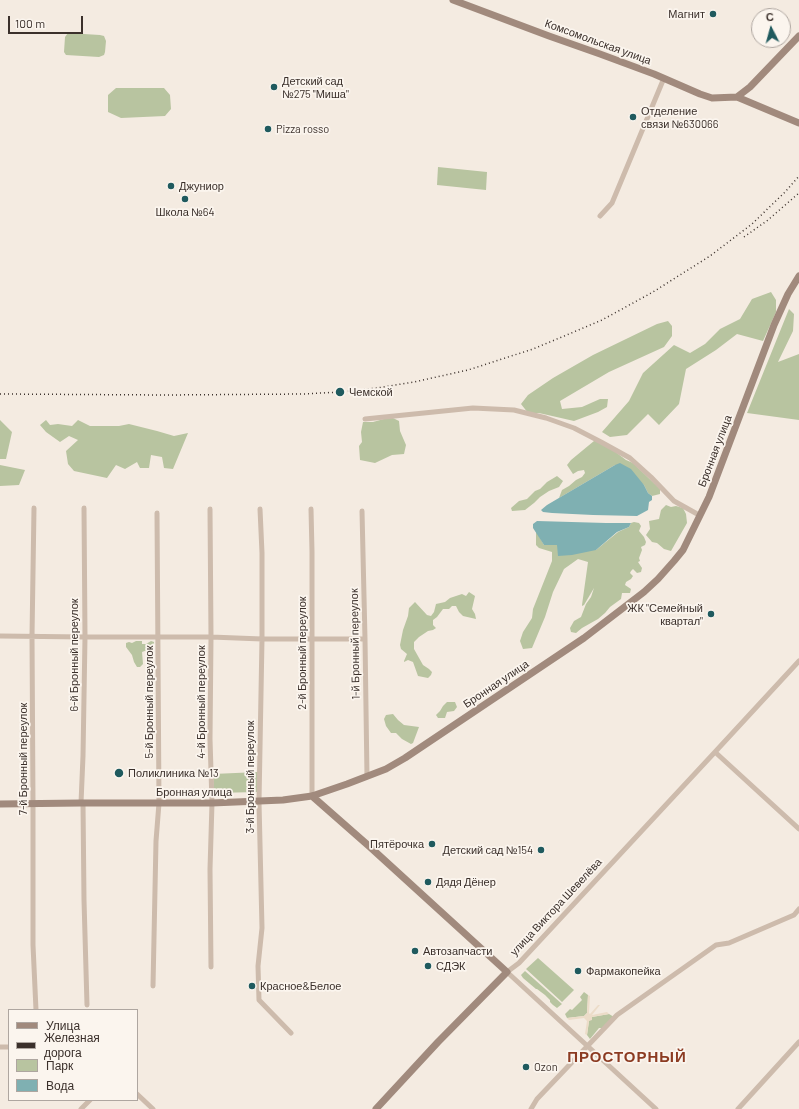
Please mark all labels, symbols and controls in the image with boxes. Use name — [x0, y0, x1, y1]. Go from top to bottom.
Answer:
place label: Магнит — [668, 7, 705, 21]
scale bar — [10, 8, 85, 34]
north arrow — [751, 8, 791, 48]
marker: Магнит — [708, 9, 718, 19]
text: С — [765, 10, 774, 23]
text: 100 m — [15, 16, 45, 30]
street label: Комсомольская улица — [543, 17, 653, 67]
place label: Детский сад №275 "Миша" — [282, 74, 349, 100]
marker: Детский сад №275 "Миша" — [269, 82, 279, 92]
place label: Отделение связи №630066 — [641, 104, 718, 130]
marker: Отделение связи №630066 — [628, 112, 638, 122]
place label: Pizza rosso — [276, 122, 329, 136]
marker: Pizza rosso — [263, 124, 273, 134]
place label: Джуниор — [179, 179, 224, 193]
marker: Джуниор — [166, 181, 176, 191]
marker: Школа №64 — [180, 194, 190, 204]
place label: Школа №64 — [155, 205, 215, 219]
place label: Чемской — [349, 385, 393, 399]
marker: Чемской — [334, 386, 346, 398]
street label: Бронная улица — [695, 413, 735, 489]
street label: 1-й Бронный переулок — [347, 588, 363, 700]
street label: 2-й Бронный переулок — [295, 596, 309, 710]
street label: 6-й Бронный переулок — [67, 598, 81, 712]
place label: ЖК "Семейный квартал" — [627, 601, 703, 627]
marker: ЖК "Семейный квартал" — [706, 609, 716, 619]
street label: 5-й Бронный переулок — [142, 645, 156, 759]
street label: 4-й Бронный переулок — [194, 645, 208, 759]
street label: Бронная улица — [461, 657, 531, 711]
street label: 7-й Бронный переулок — [16, 703, 30, 815]
street label: 3-й Бронный переулок — [243, 720, 257, 834]
place label: Поликлиника №13 — [128, 766, 219, 780]
marker: Поликлиника №13 — [113, 767, 125, 779]
street label: Бронная улица — [156, 785, 232, 799]
place label: Пятёрочка — [370, 837, 424, 851]
marker: Пятёрочка — [427, 839, 437, 849]
place label: Детский сад №154 — [442, 843, 533, 857]
marker: Детский сад №154 — [536, 845, 546, 855]
street label: улица Виктора Шевелёва — [507, 856, 605, 958]
place label: Дядя Дёнер — [436, 875, 496, 889]
marker: Дядя Дёнер — [423, 877, 433, 887]
place label: Автозапчасти — [423, 944, 492, 958]
marker: Автозапчасти — [410, 946, 420, 956]
place label: СДЭК — [436, 959, 465, 973]
marker: СДЭК — [423, 961, 433, 971]
place label: Фармакопейка — [586, 964, 661, 978]
marker: Фармакопейка — [573, 966, 583, 976]
place label: Красное&Белое — [260, 979, 341, 993]
marker: Красное&Белое — [247, 981, 257, 991]
legend — [8, 1009, 138, 1101]
text: Улица — [46, 1018, 80, 1032]
text: Железная дорога — [44, 1030, 100, 1059]
district label: ПРОСТОРНЫЙ — [567, 1048, 687, 1066]
text: Парк — [46, 1058, 73, 1072]
place label: Ozon — [534, 1060, 558, 1074]
marker: Ozon — [521, 1062, 531, 1072]
text: Вода — [46, 1078, 74, 1092]

